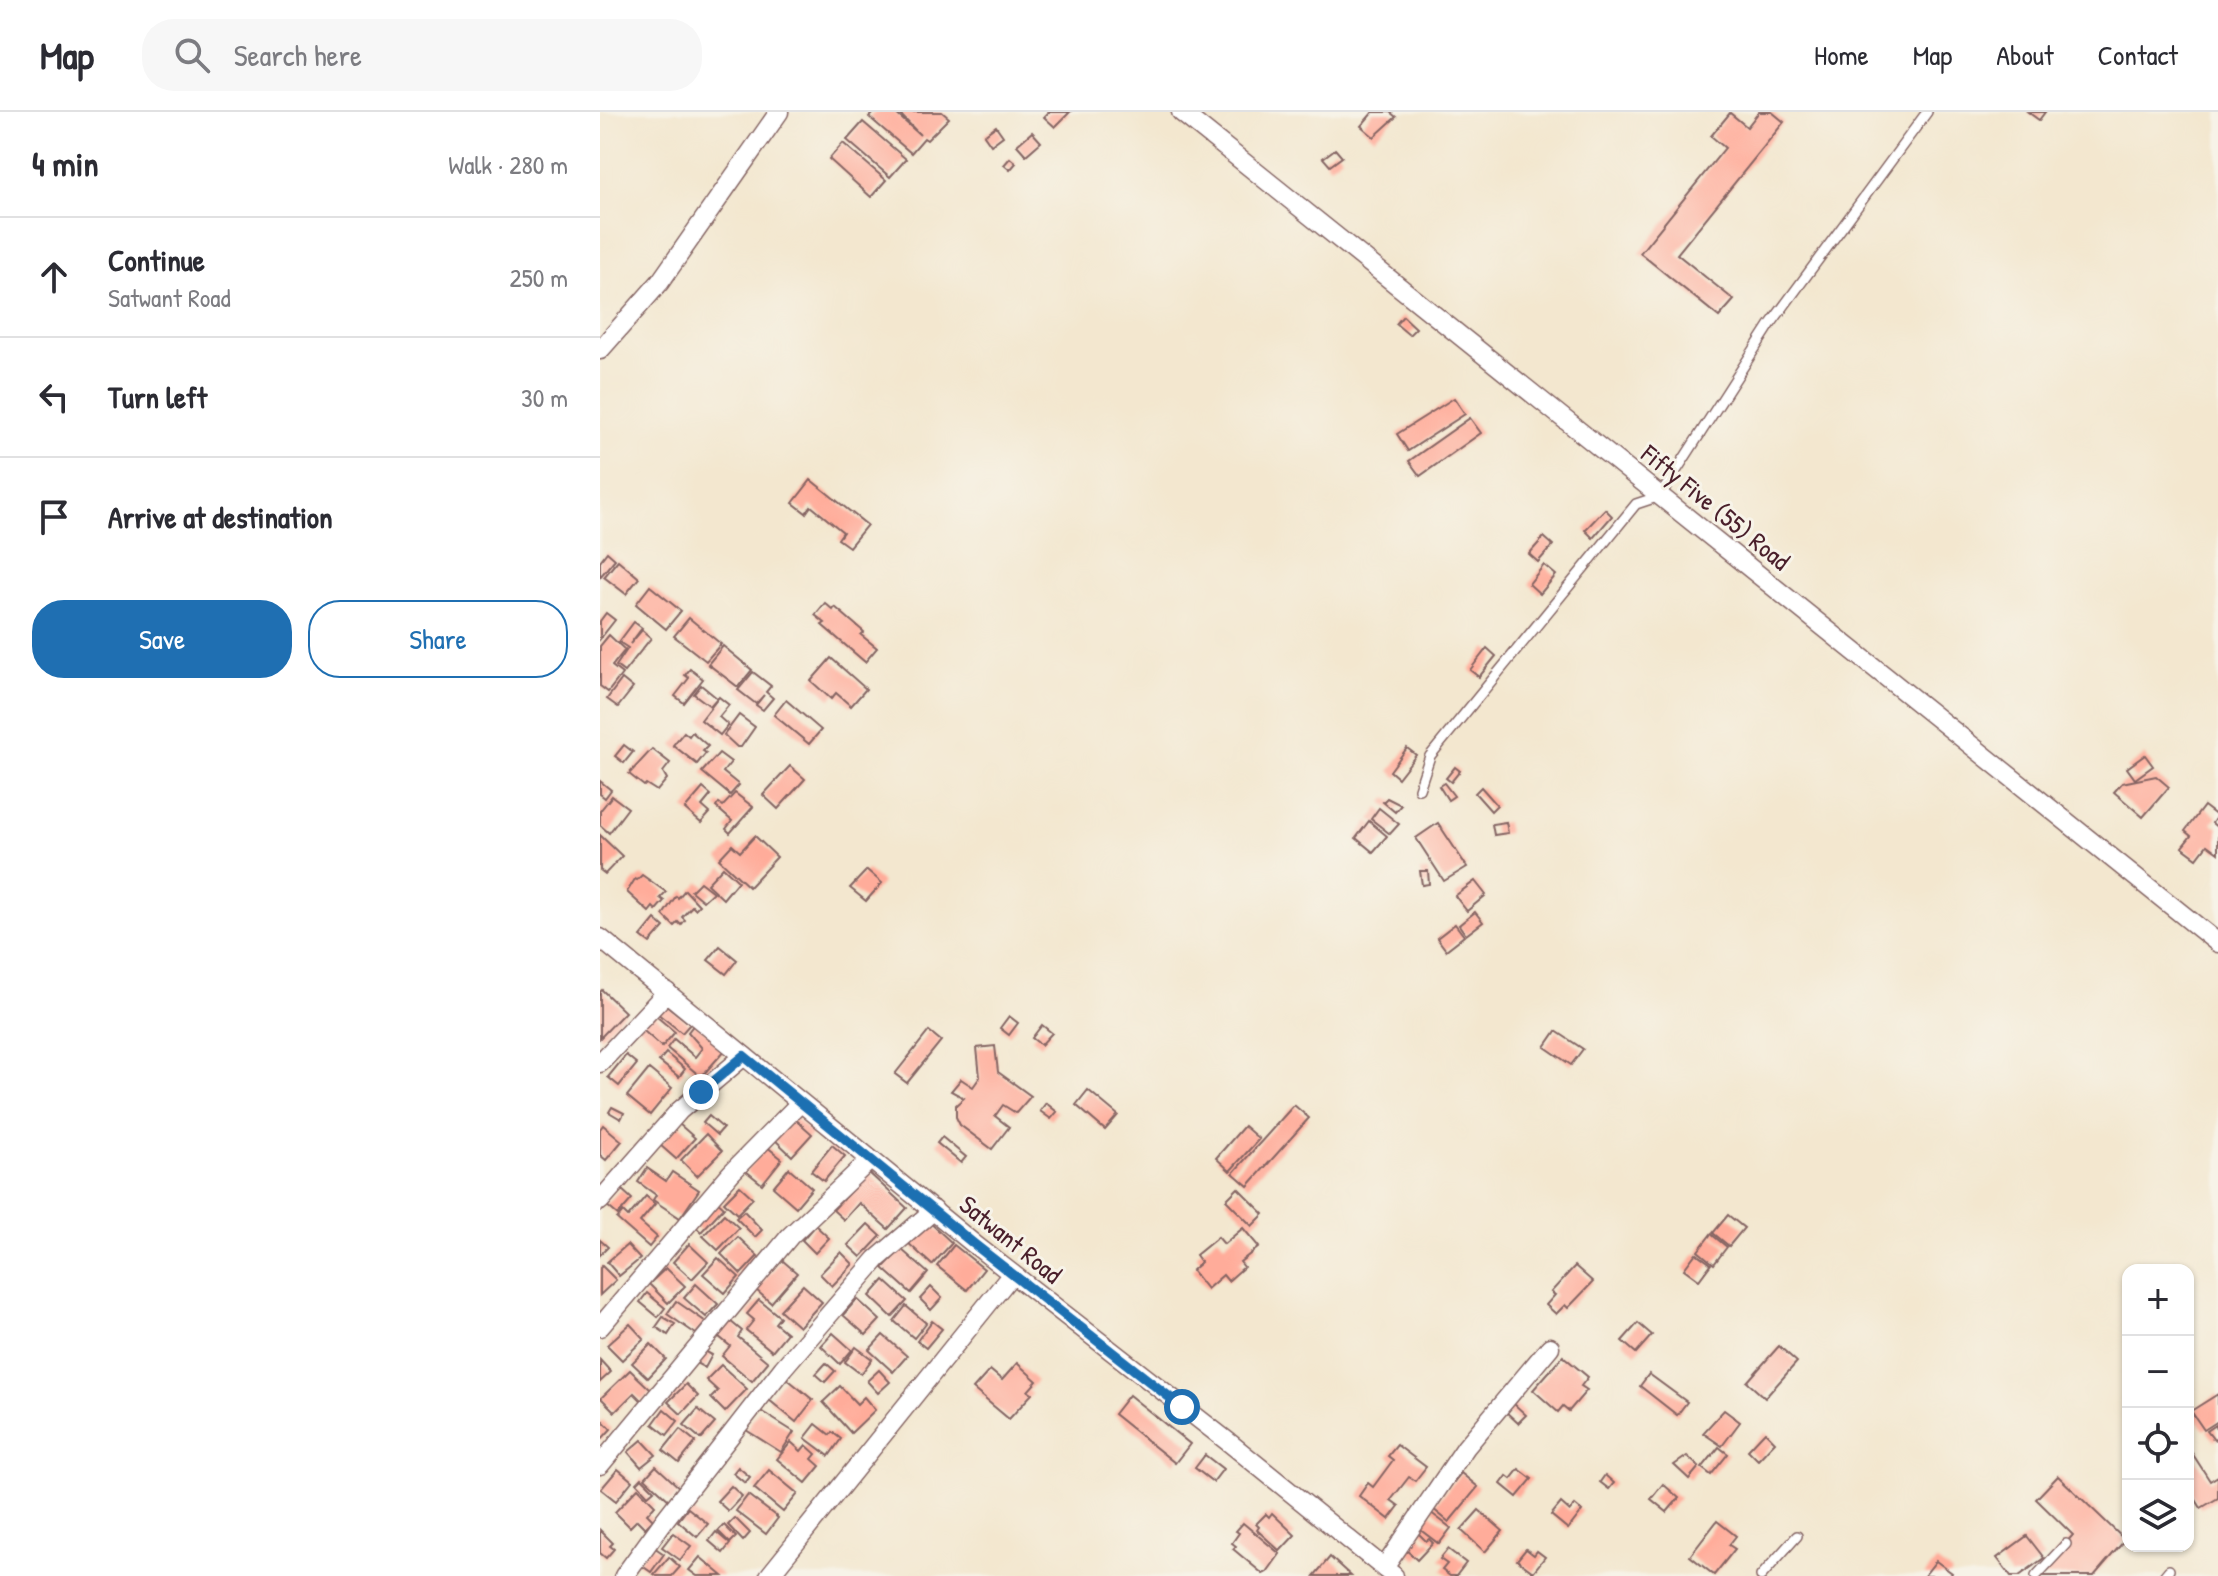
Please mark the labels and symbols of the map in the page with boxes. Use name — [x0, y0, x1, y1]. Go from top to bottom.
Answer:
street label: Fifty Five (55) Road — [1634, 436, 1798, 578]
route end — [683, 1074, 719, 1110]
street label: Satwant Road — [952, 1187, 1070, 1291]
route start — [1164, 1389, 1200, 1425]

